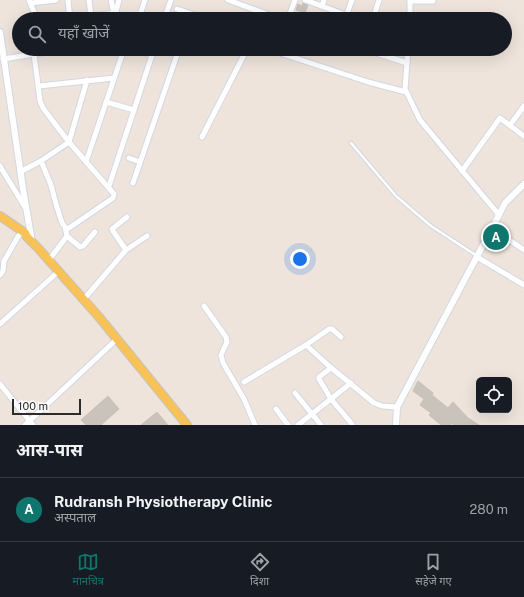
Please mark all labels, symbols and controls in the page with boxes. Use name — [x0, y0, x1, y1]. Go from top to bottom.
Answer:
search box — [12, 12, 512, 56]
icon: search — [26, 23, 48, 45]
text: यहाँ खोजें — [58, 24, 109, 41]
pin: A — [483, 222, 509, 252]
your location — [290, 249, 310, 269]
map controls — [476, 377, 512, 413]
button: locate — [476, 377, 512, 413]
scale bar — [12, 397, 81, 416]
text: 100 m — [18, 400, 48, 412]
text: आस-पास — [16, 440, 83, 460]
text: Rudransh Physiotherapy Clinic — [54, 493, 273, 510]
text: A — [24, 502, 34, 517]
text: 280 m — [470, 502, 508, 517]
text: अस्पताल — [54, 510, 96, 525]
tab: मानचित्र — [72, 551, 104, 589]
tab: दिशा — [249, 551, 271, 589]
tab: सहेजे गए — [415, 551, 452, 589]

